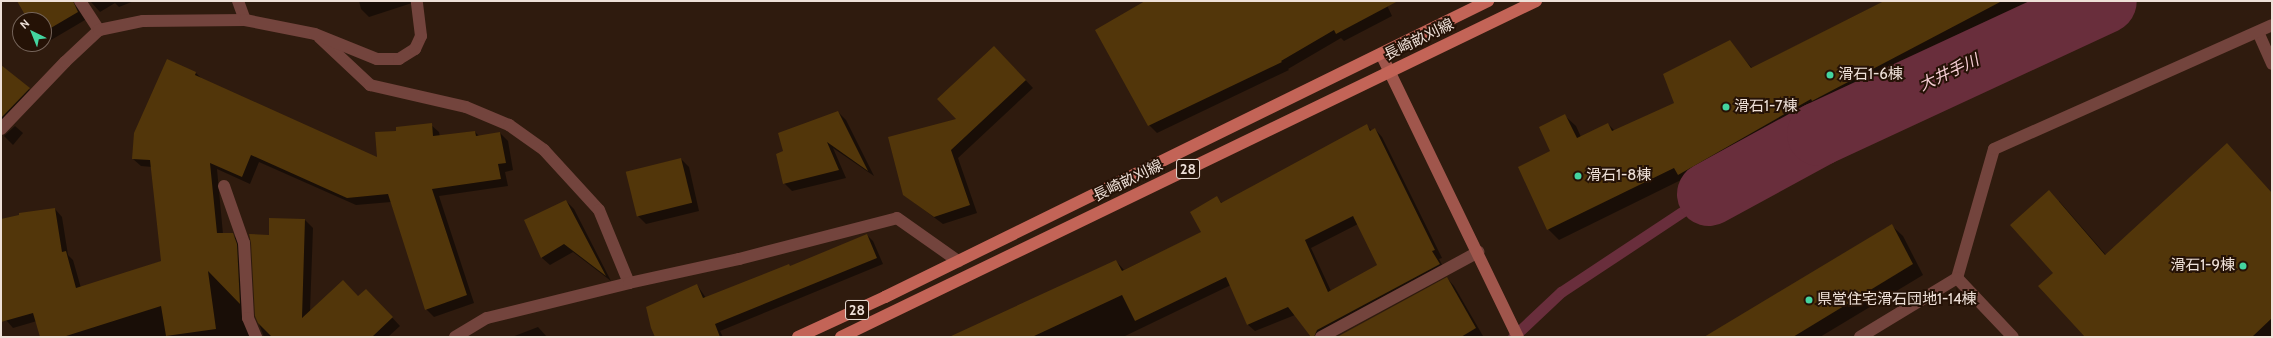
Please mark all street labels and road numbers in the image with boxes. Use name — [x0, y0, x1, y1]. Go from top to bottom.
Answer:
street label: 長崎畝刈線 — [1381, 15, 1457, 65]
street label: 長崎畝刈線 — [1090, 156, 1166, 206]
road number: 28 — [1176, 157, 1200, 181]
road number: 28 — [845, 298, 869, 322]

